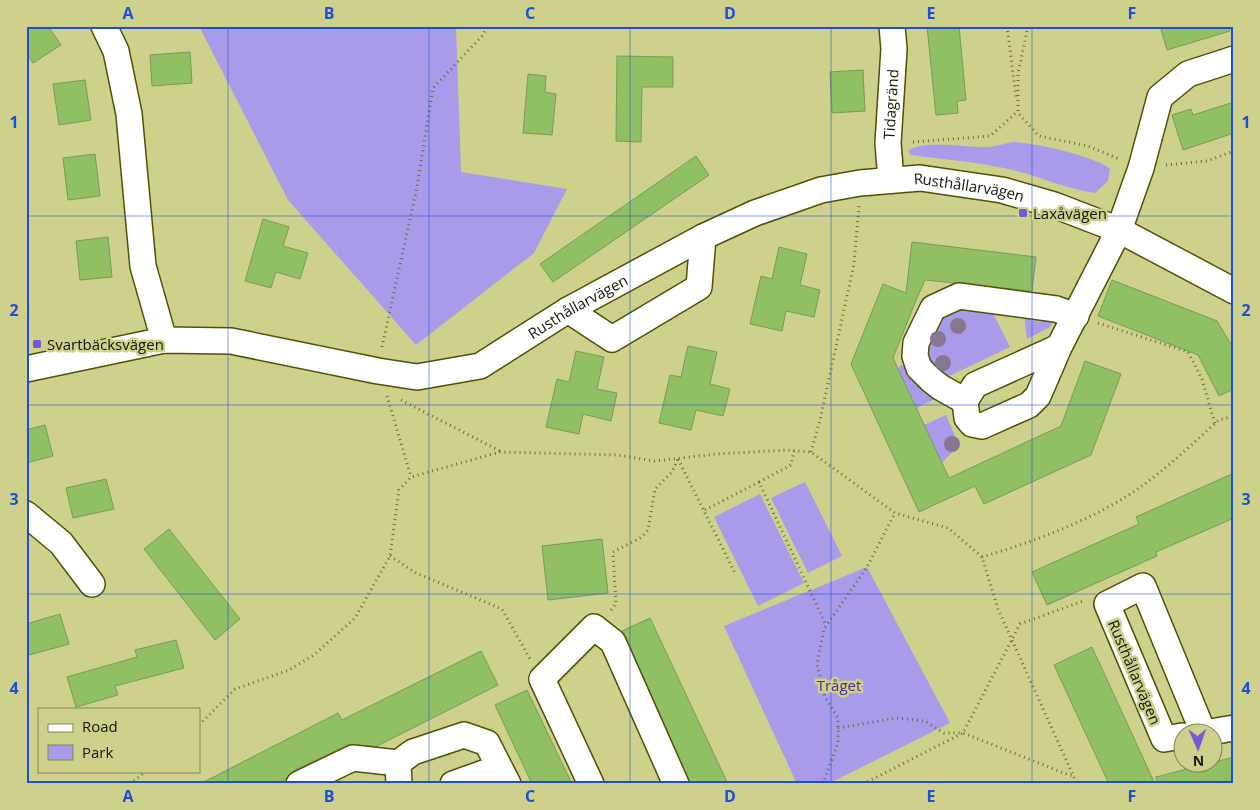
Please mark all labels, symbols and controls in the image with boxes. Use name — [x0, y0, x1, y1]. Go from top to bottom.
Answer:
text: A — [122, 2, 134, 24]
text: B — [324, 2, 334, 24]
text: C — [525, 2, 535, 24]
text: D — [724, 2, 736, 24]
text: E — [927, 2, 936, 24]
text: F — [1128, 2, 1136, 24]
street label: Tidagränd — [878, 68, 903, 140]
text: 1 — [9, 111, 19, 133]
text: 1 — [1241, 111, 1251, 133]
street label: Rusthållarvägen — [913, 168, 1027, 206]
place label: Laxåvägen — [1033, 203, 1107, 223]
marker: Laxåvägen — [1017, 207, 1029, 219]
street label: Rusthållarvägen — [524, 270, 631, 343]
text: 2 — [9, 299, 19, 321]
text: 2 — [1241, 299, 1251, 321]
place label: Svartbäcksvägen — [47, 334, 164, 354]
marker: Svartbäcksvägen — [31, 338, 43, 350]
text: 3 — [9, 488, 19, 510]
text: 3 — [1241, 488, 1251, 510]
street label: Rusthållarvägen — [1104, 616, 1166, 728]
park label: Tråget — [817, 675, 861, 695]
text: 4 — [9, 677, 19, 699]
text: 4 — [1241, 677, 1251, 699]
legend — [38, 708, 200, 772]
text: Road — [82, 716, 118, 736]
north arrow — [1172, 722, 1222, 772]
text: Park — [82, 742, 113, 762]
text: N — [1192, 752, 1204, 771]
text: A — [122, 785, 134, 807]
text: B — [324, 785, 334, 807]
text: C — [525, 785, 535, 807]
text: D — [724, 785, 736, 807]
text: E — [927, 785, 936, 807]
text: F — [1128, 785, 1136, 807]

